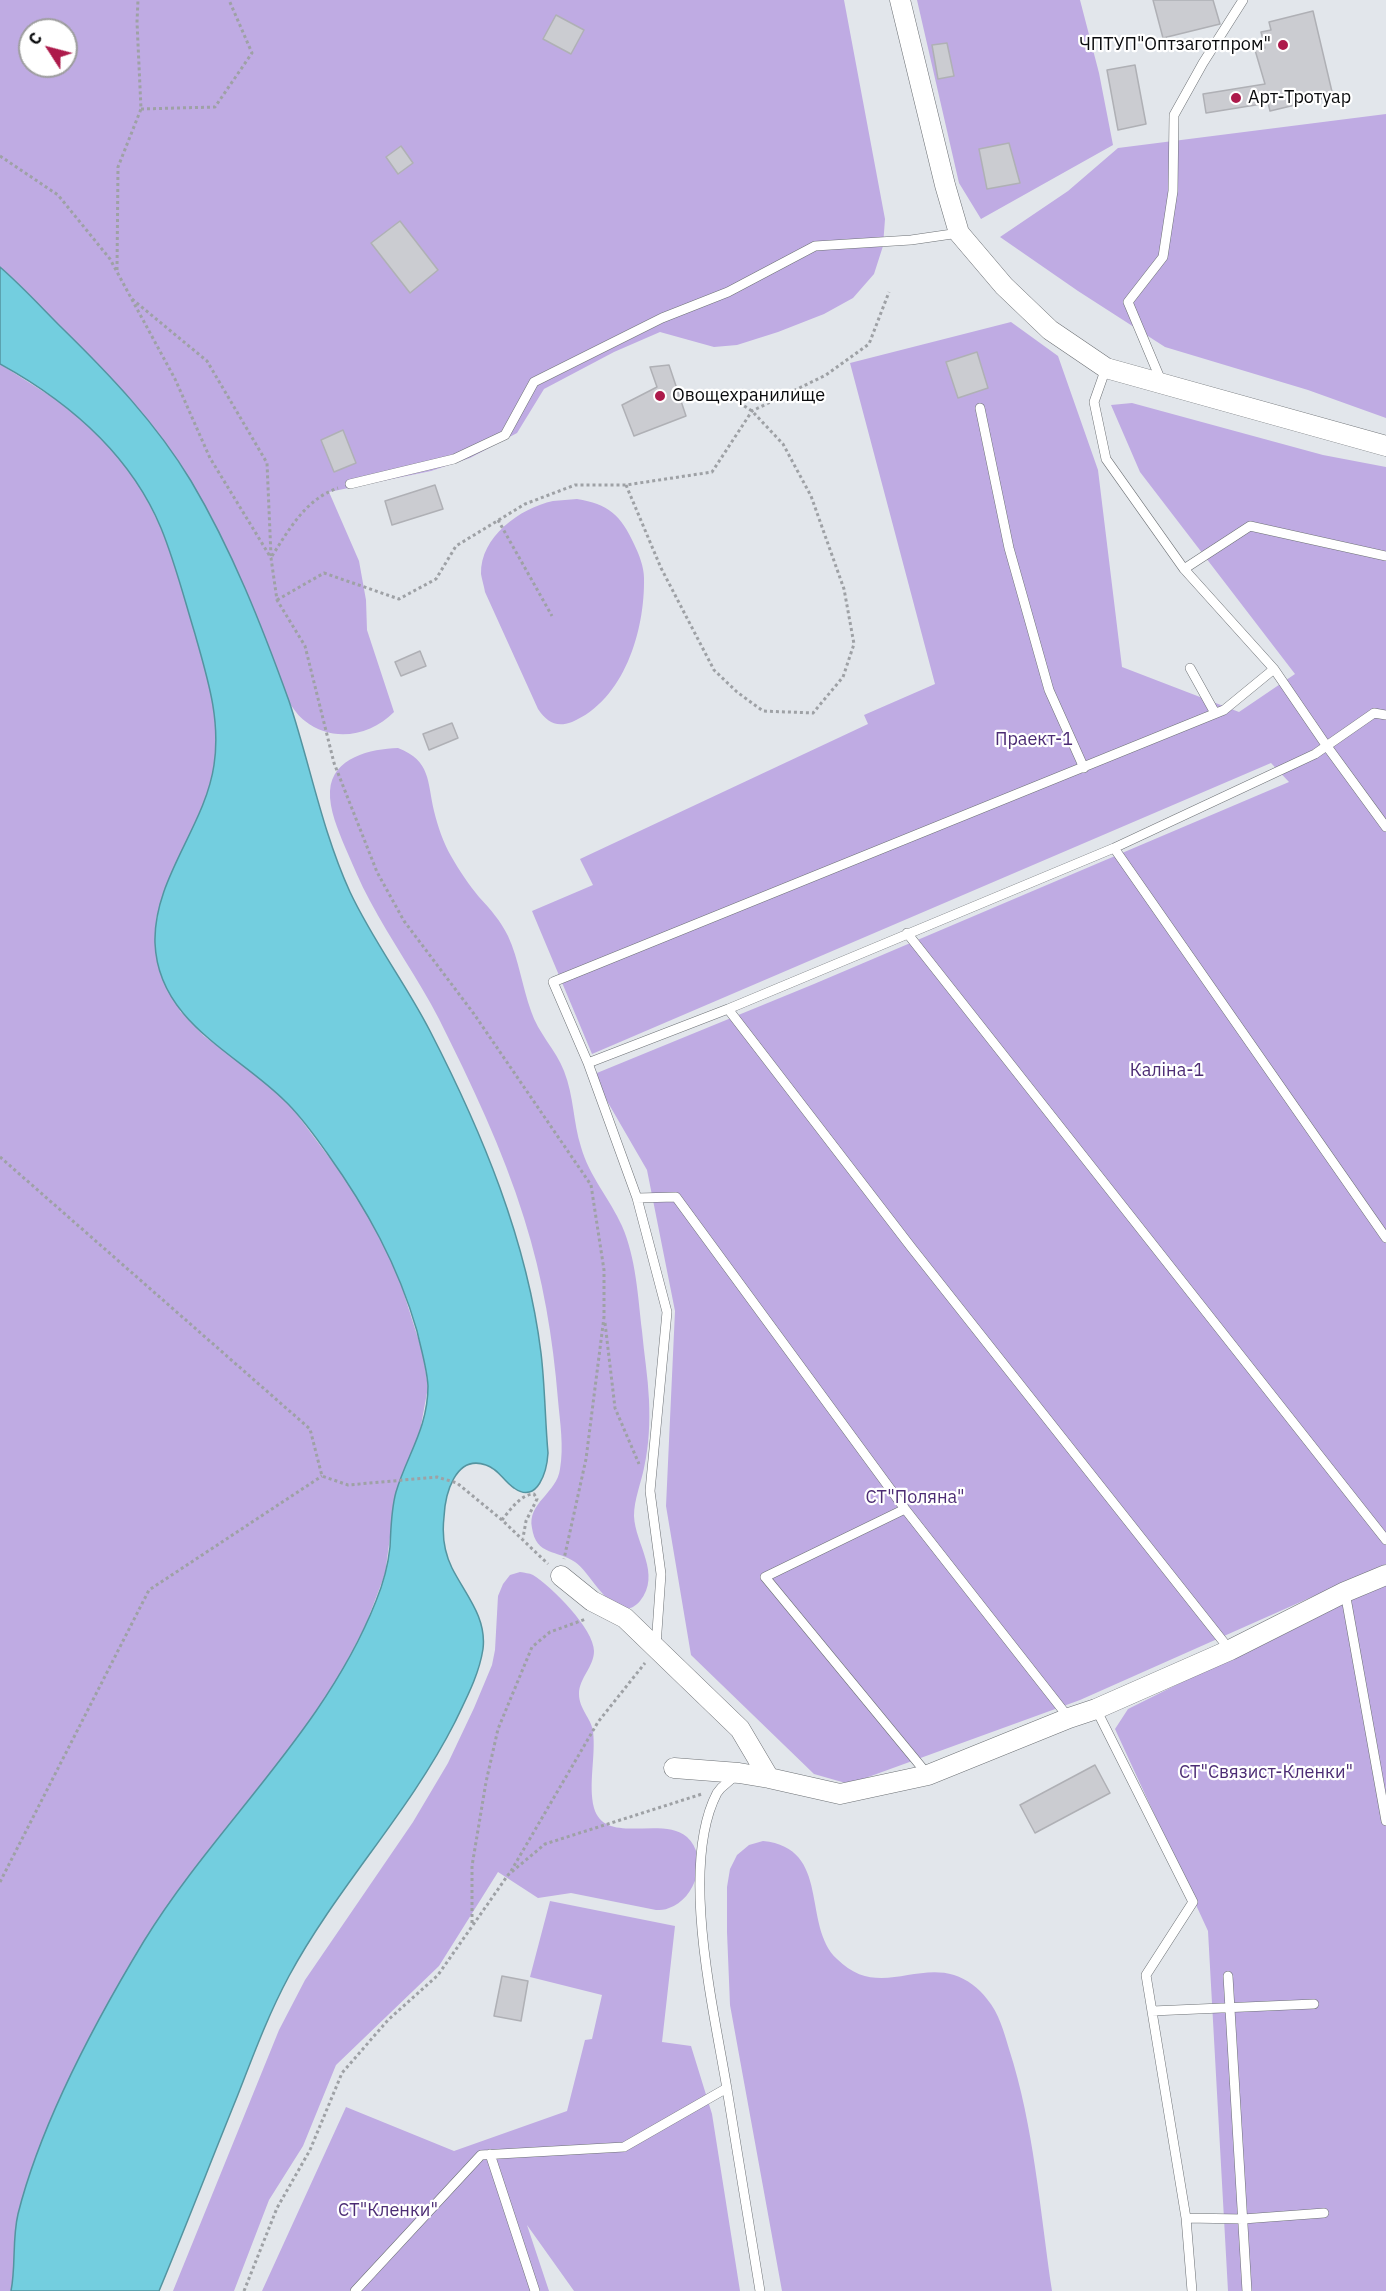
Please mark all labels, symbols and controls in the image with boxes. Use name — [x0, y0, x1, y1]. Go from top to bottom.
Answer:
north arrow — [18, 18, 78, 78]
text: С — [24, 29, 46, 49]
place label: ЧПТУП"Оптзаготпром" — [1079, 34, 1271, 56]
marker: ЧПТУП"Оптзаготпром" — [1276, 38, 1290, 52]
place label: Арт-Тротуар — [1248, 87, 1351, 109]
marker: Арт-Тротуар — [1229, 91, 1243, 105]
place label: Овощехранилище — [672, 385, 825, 407]
marker: Овощехранилище — [653, 389, 667, 403]
park label: Праект-1 — [995, 729, 1073, 751]
park label: Каліна-1 — [1130, 1060, 1204, 1082]
park label: СТ"Поляна" — [866, 1487, 964, 1509]
park label: СТ"Связист-Кленки" — [1179, 1762, 1353, 1784]
park label: СТ"Кленки" — [338, 2200, 438, 2222]

